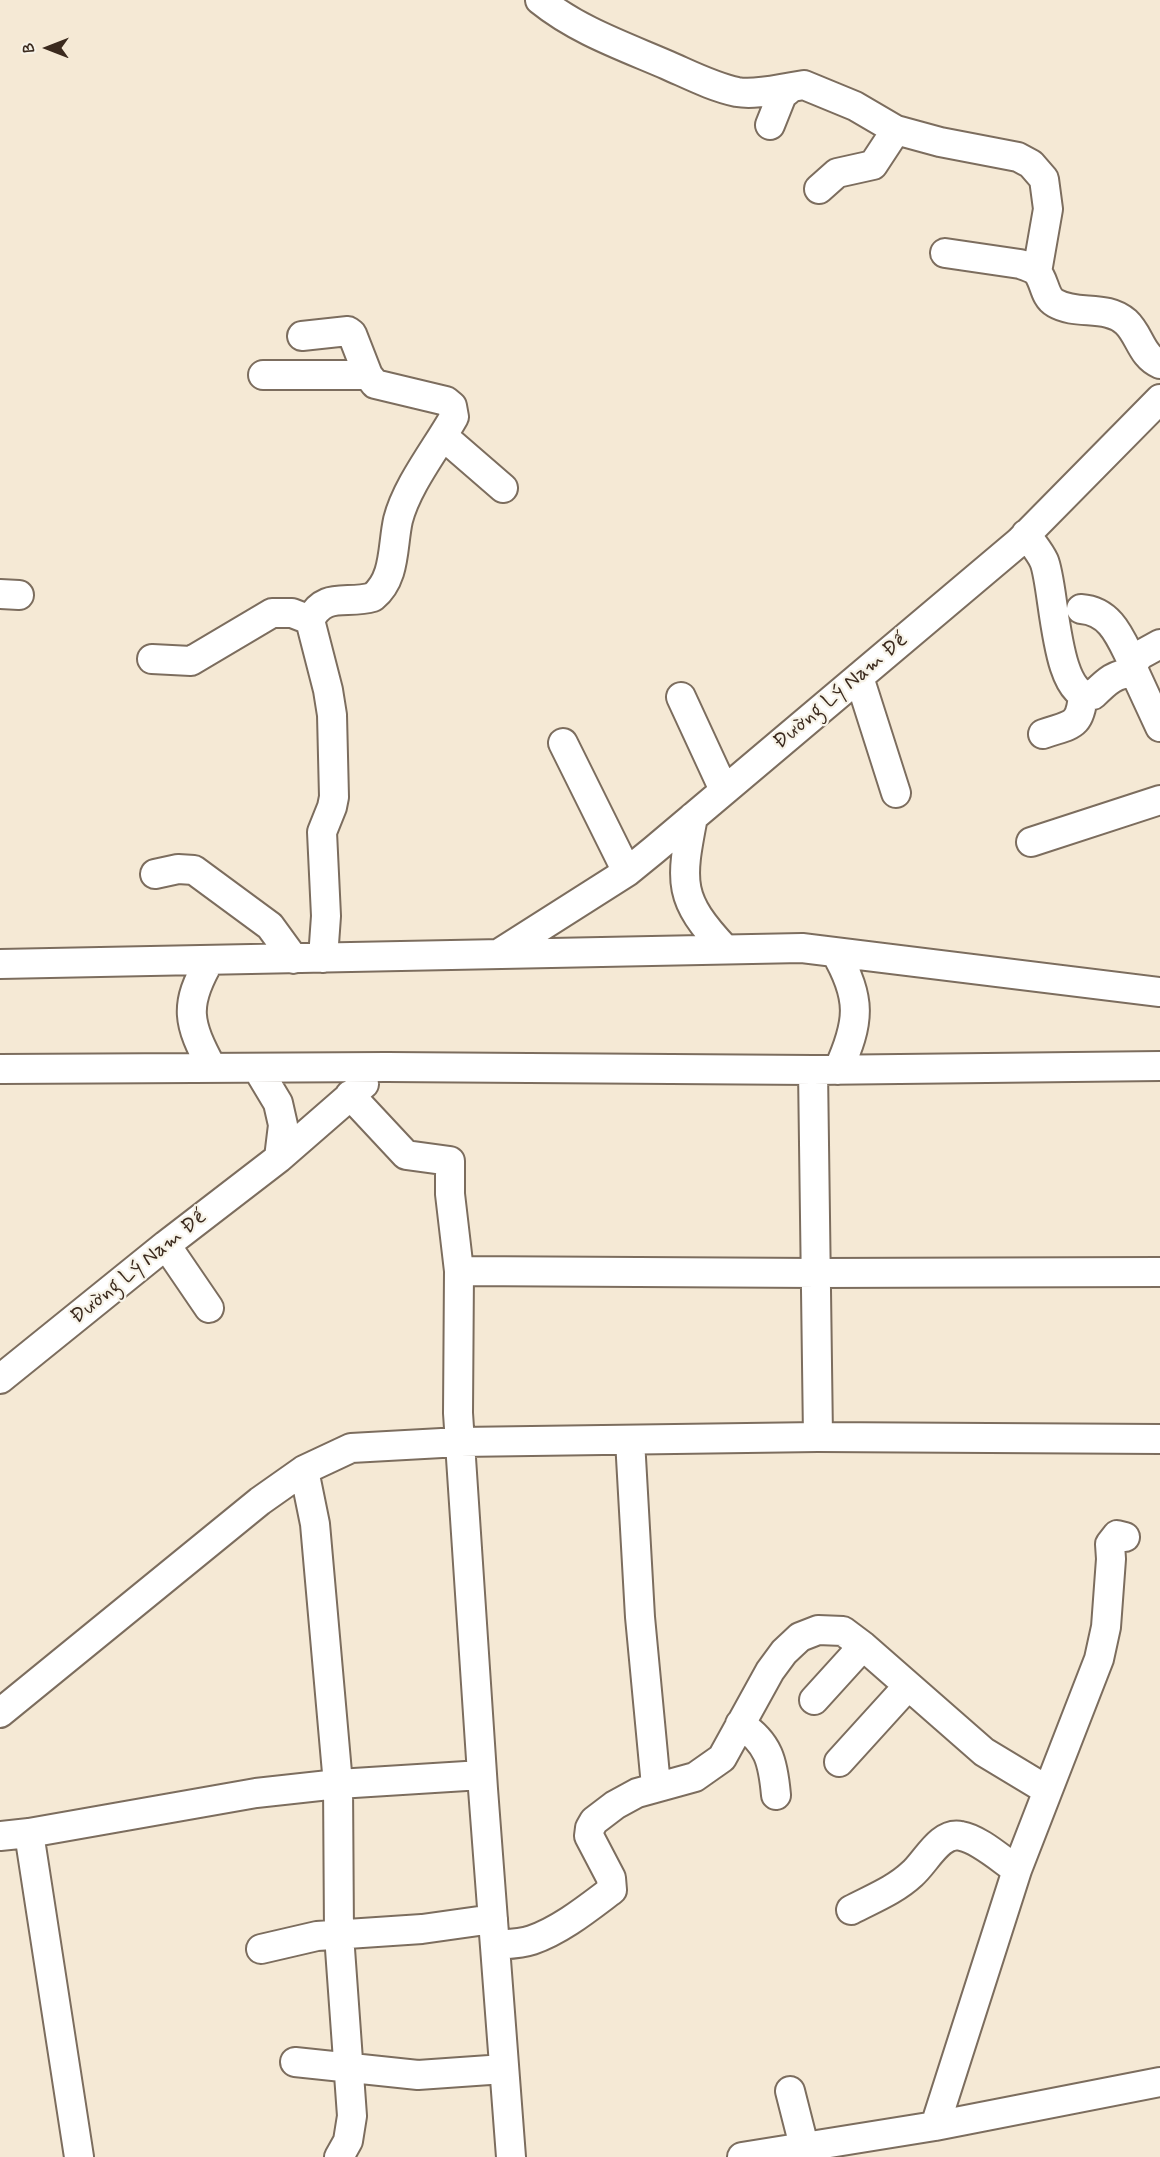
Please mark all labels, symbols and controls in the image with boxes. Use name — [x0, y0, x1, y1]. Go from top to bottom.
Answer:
north arrow — [18, 18, 78, 78]
text: B — [19, 43, 40, 53]
street label: Đường Lý Nam Đế — [769, 629, 913, 755]
street label: Đường Lý Nam Đế — [66, 1206, 212, 1330]

